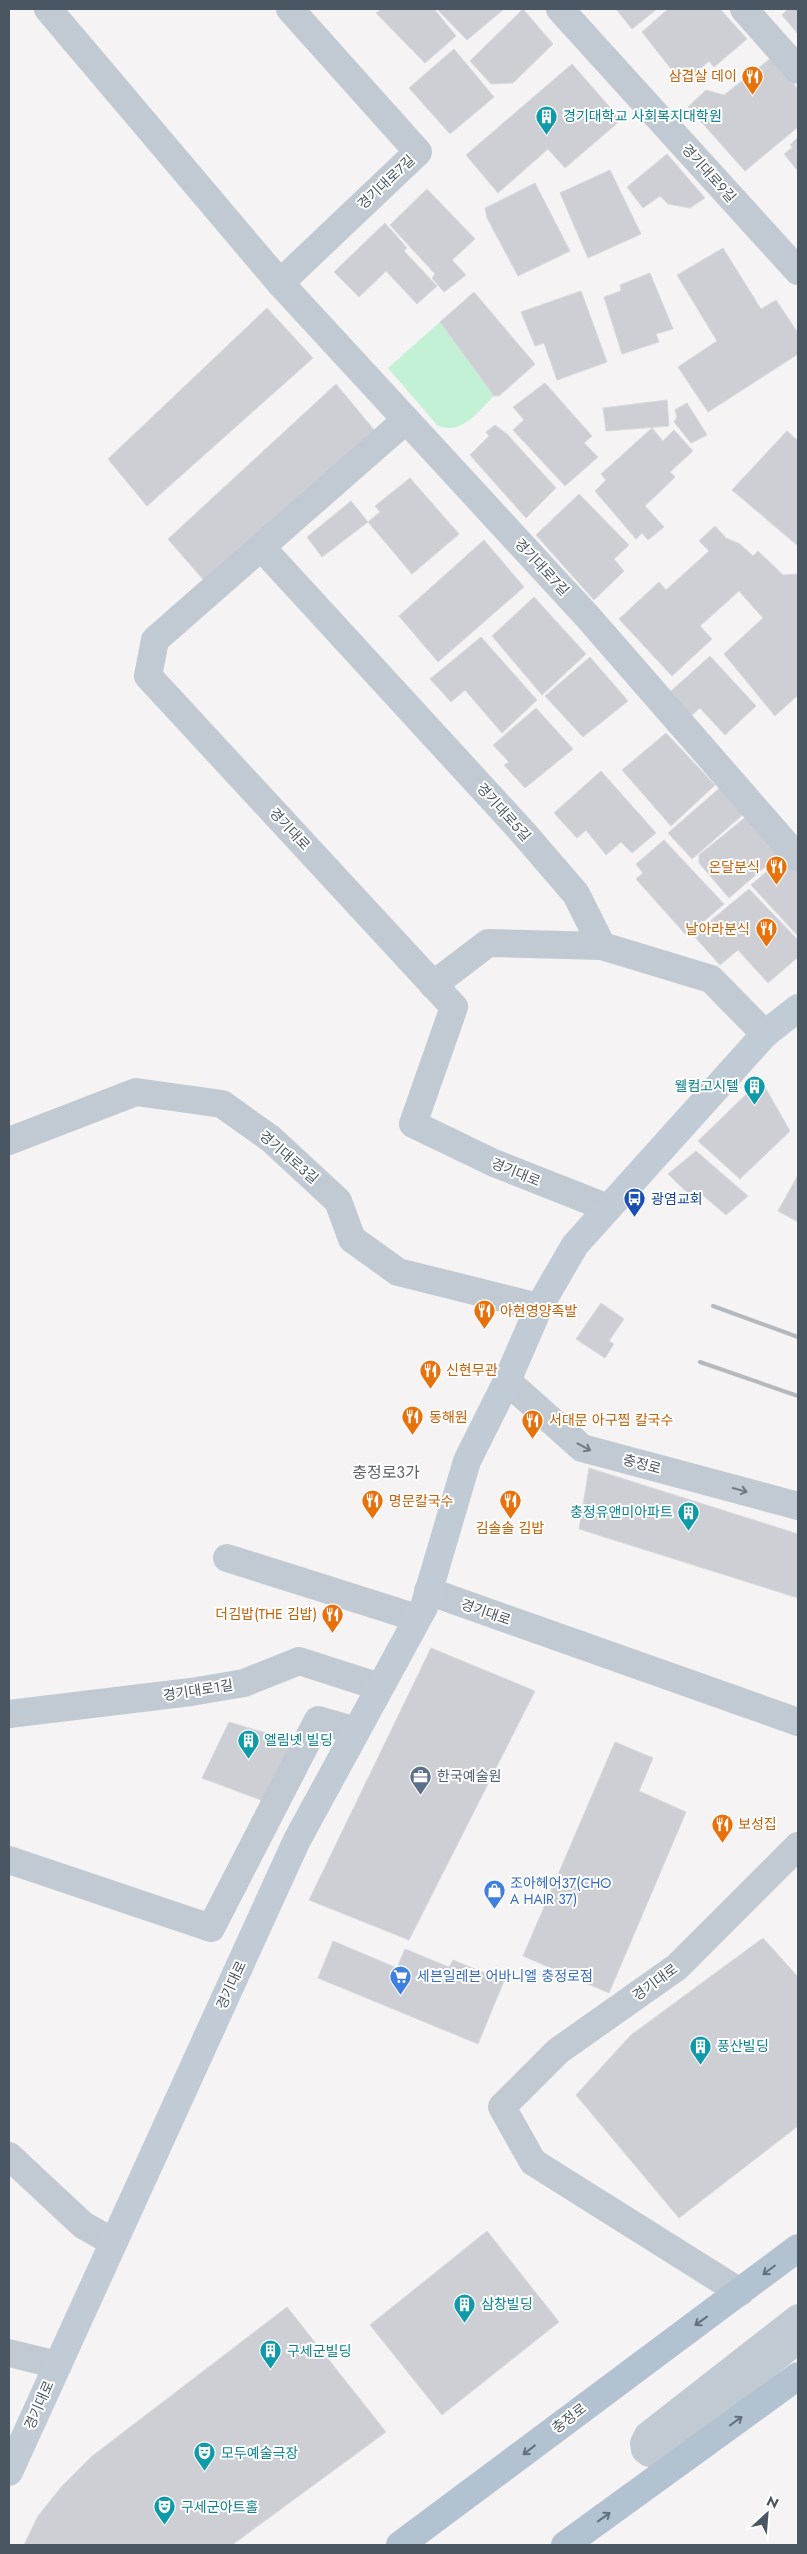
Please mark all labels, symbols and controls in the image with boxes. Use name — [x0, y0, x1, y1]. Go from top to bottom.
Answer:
restaurant icon: 삼겹살 데이 — [741, 64, 765, 95]
place label: 삼겹살 데이 — [668, 66, 737, 86]
building icon: 경기대학교 사회복지대학원 — [535, 104, 559, 135]
place label: 경기대학교 사회복지대학원 — [563, 106, 722, 126]
street label: 경기대로9길 — [677, 139, 741, 207]
street label: 경기대로7길 — [353, 150, 419, 214]
street label: 경기대로7길 — [510, 534, 574, 600]
street label: 경기대로5길 — [472, 778, 536, 846]
street label: 경기대로 — [265, 803, 315, 855]
restaurant icon: 온달분식 — [764, 855, 788, 886]
place label: 온달분식 — [708, 857, 760, 877]
restaurant icon: 날아라분식 — [754, 917, 778, 948]
place label: 날아라분식 — [686, 919, 750, 939]
building icon: 웰컴고시텔 — [743, 1074, 767, 1105]
place label: 웰컴고시텔 — [675, 1076, 739, 1096]
street label: 경기대로3길 — [255, 1126, 323, 1188]
street label: 경기대로 — [488, 1153, 544, 1191]
bus stop icon: 광염교회 — [623, 1187, 647, 1218]
place label: 광염교회 — [651, 1189, 703, 1209]
restaurant icon: 아현영양족발 — [472, 1299, 496, 1330]
place label: 아현영양족발 — [500, 1301, 577, 1321]
restaurant icon: 신현무관 — [418, 1358, 442, 1389]
place label: 신현무관 — [446, 1360, 498, 1380]
restaurant icon: 동해원 — [401, 1405, 425, 1436]
place label: 동해원 — [429, 1407, 468, 1427]
restaurant icon: 서대문 아구찜 칼국수 — [521, 1408, 545, 1439]
place label: 서대문 아구찜 칼국수 — [549, 1410, 673, 1430]
one-way arrow — [576, 1442, 591, 1452]
street label: 충정로 — [621, 1449, 663, 1479]
district label: 충정로3가 — [352, 1461, 420, 1484]
one-way arrow — [731, 1486, 747, 1496]
restaurant icon: 김솔솔 김밥 — [498, 1488, 522, 1519]
restaurant icon: 명문칼국수 — [361, 1489, 385, 1520]
place label: 명문칼국수 — [389, 1491, 454, 1511]
building icon: 충정유앤미아파트 — [677, 1500, 701, 1531]
place label: 충정유앤미아파트 — [570, 1502, 673, 1522]
place label: 김솔솔 김밥 — [476, 1518, 544, 1538]
street label: 경기대로 — [458, 1594, 514, 1630]
restaurant icon: 더김밥(THE 김밥) — [321, 1602, 345, 1633]
place label: 더김밥(THE 김밥) — [216, 1604, 317, 1624]
street label: 경기대로1길 — [162, 1675, 234, 1705]
building icon: 엘림넷 빌딩 — [236, 1728, 260, 1759]
place label: 엘림넷 빌딩 — [264, 1730, 333, 1750]
office icon: 한국예술원 — [409, 1764, 433, 1795]
place label: 한국예술원 — [437, 1766, 501, 1786]
restaurant icon: 보성집 — [710, 1812, 734, 1843]
place label: 보성집 — [738, 1814, 777, 1834]
place label: 조아헤어37(CHO A HAIR 37) — [510, 1873, 611, 1909]
shop icon: 조아헤어37(CHO A HAIR 37) — [482, 1879, 506, 1910]
street label: 경기대로 — [211, 1957, 251, 2013]
street label: 경기대로 — [628, 1959, 682, 2005]
supermarket icon: 세븐일레븐 어바니엘 충정로점 — [389, 1964, 413, 1995]
place label: 세븐일레븐 어바니엘 충정로점 — [417, 1966, 593, 1986]
building icon: 풍산빌딩 — [689, 2034, 713, 2065]
place label: 풍산빌딩 — [717, 2036, 769, 2056]
one-way arrow — [762, 2265, 776, 2275]
building icon: 삼창빌딩 — [453, 2292, 477, 2323]
place label: 삼창빌딩 — [481, 2294, 533, 2314]
one-way arrow — [694, 2316, 708, 2326]
building icon: 구세군빌딩 — [259, 2339, 283, 2370]
place label: 구세군빌딩 — [287, 2341, 351, 2361]
street label: 경기대로 — [19, 2377, 59, 2433]
street label: 충정로 — [548, 2398, 590, 2438]
one-way arrow — [729, 2416, 742, 2427]
theatre icon: 모두예술극장 — [193, 2441, 217, 2472]
place label: 모두예술극장 — [221, 2443, 298, 2463]
one-way arrow — [522, 2444, 535, 2455]
north arrow — [742, 2489, 792, 2539]
text: N — [763, 2491, 782, 2514]
theatre icon: 구세군아트홀 — [153, 2495, 177, 2526]
place label: 구세군아트홀 — [181, 2497, 258, 2517]
one-way arrow — [597, 2512, 611, 2522]

